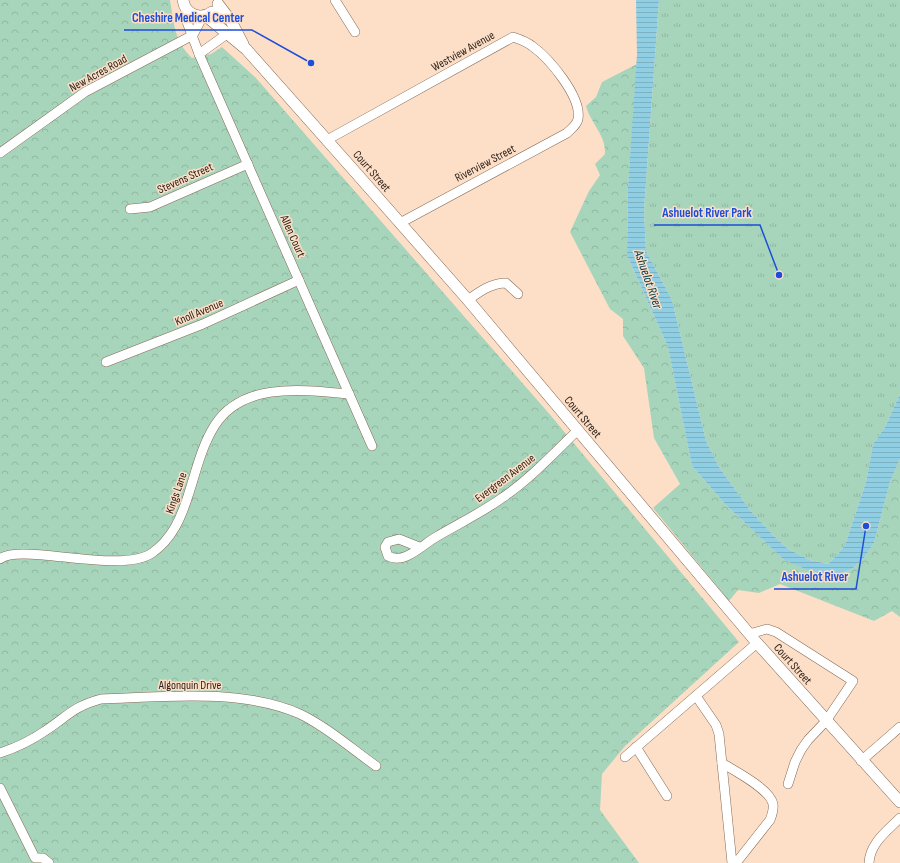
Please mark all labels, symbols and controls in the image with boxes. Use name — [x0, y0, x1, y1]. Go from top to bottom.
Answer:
callout: Cheshire Medical Center — [124, 5, 252, 30]
text: Cheshire Medical Center — [132, 10, 244, 26]
street label: Westview Avenue — [429, 28, 498, 75]
street label: New Acres Road — [67, 51, 130, 95]
street label: Riverview Street — [452, 141, 518, 186]
street label: Court Street — [349, 147, 394, 195]
street label: Stevens Street — [155, 159, 216, 197]
callout: Ashuelot River Park — [654, 200, 760, 225]
text: Ashuelot River Park — [661, 205, 752, 221]
street label: Allen Court — [276, 212, 309, 260]
water label: Ashuelot River — [630, 247, 666, 312]
street label: Knoll Avenue — [173, 295, 226, 329]
street label: Court Street — [561, 393, 605, 442]
street label: Evergreen Avenue — [472, 451, 539, 506]
street label: Kings Lane — [162, 470, 191, 516]
callout: Ashuelot River — [774, 564, 856, 589]
text: Ashuelot River — [781, 569, 848, 585]
street label: Court Street — [770, 641, 815, 688]
street label: Algonquin Drive — [158, 678, 221, 693]

